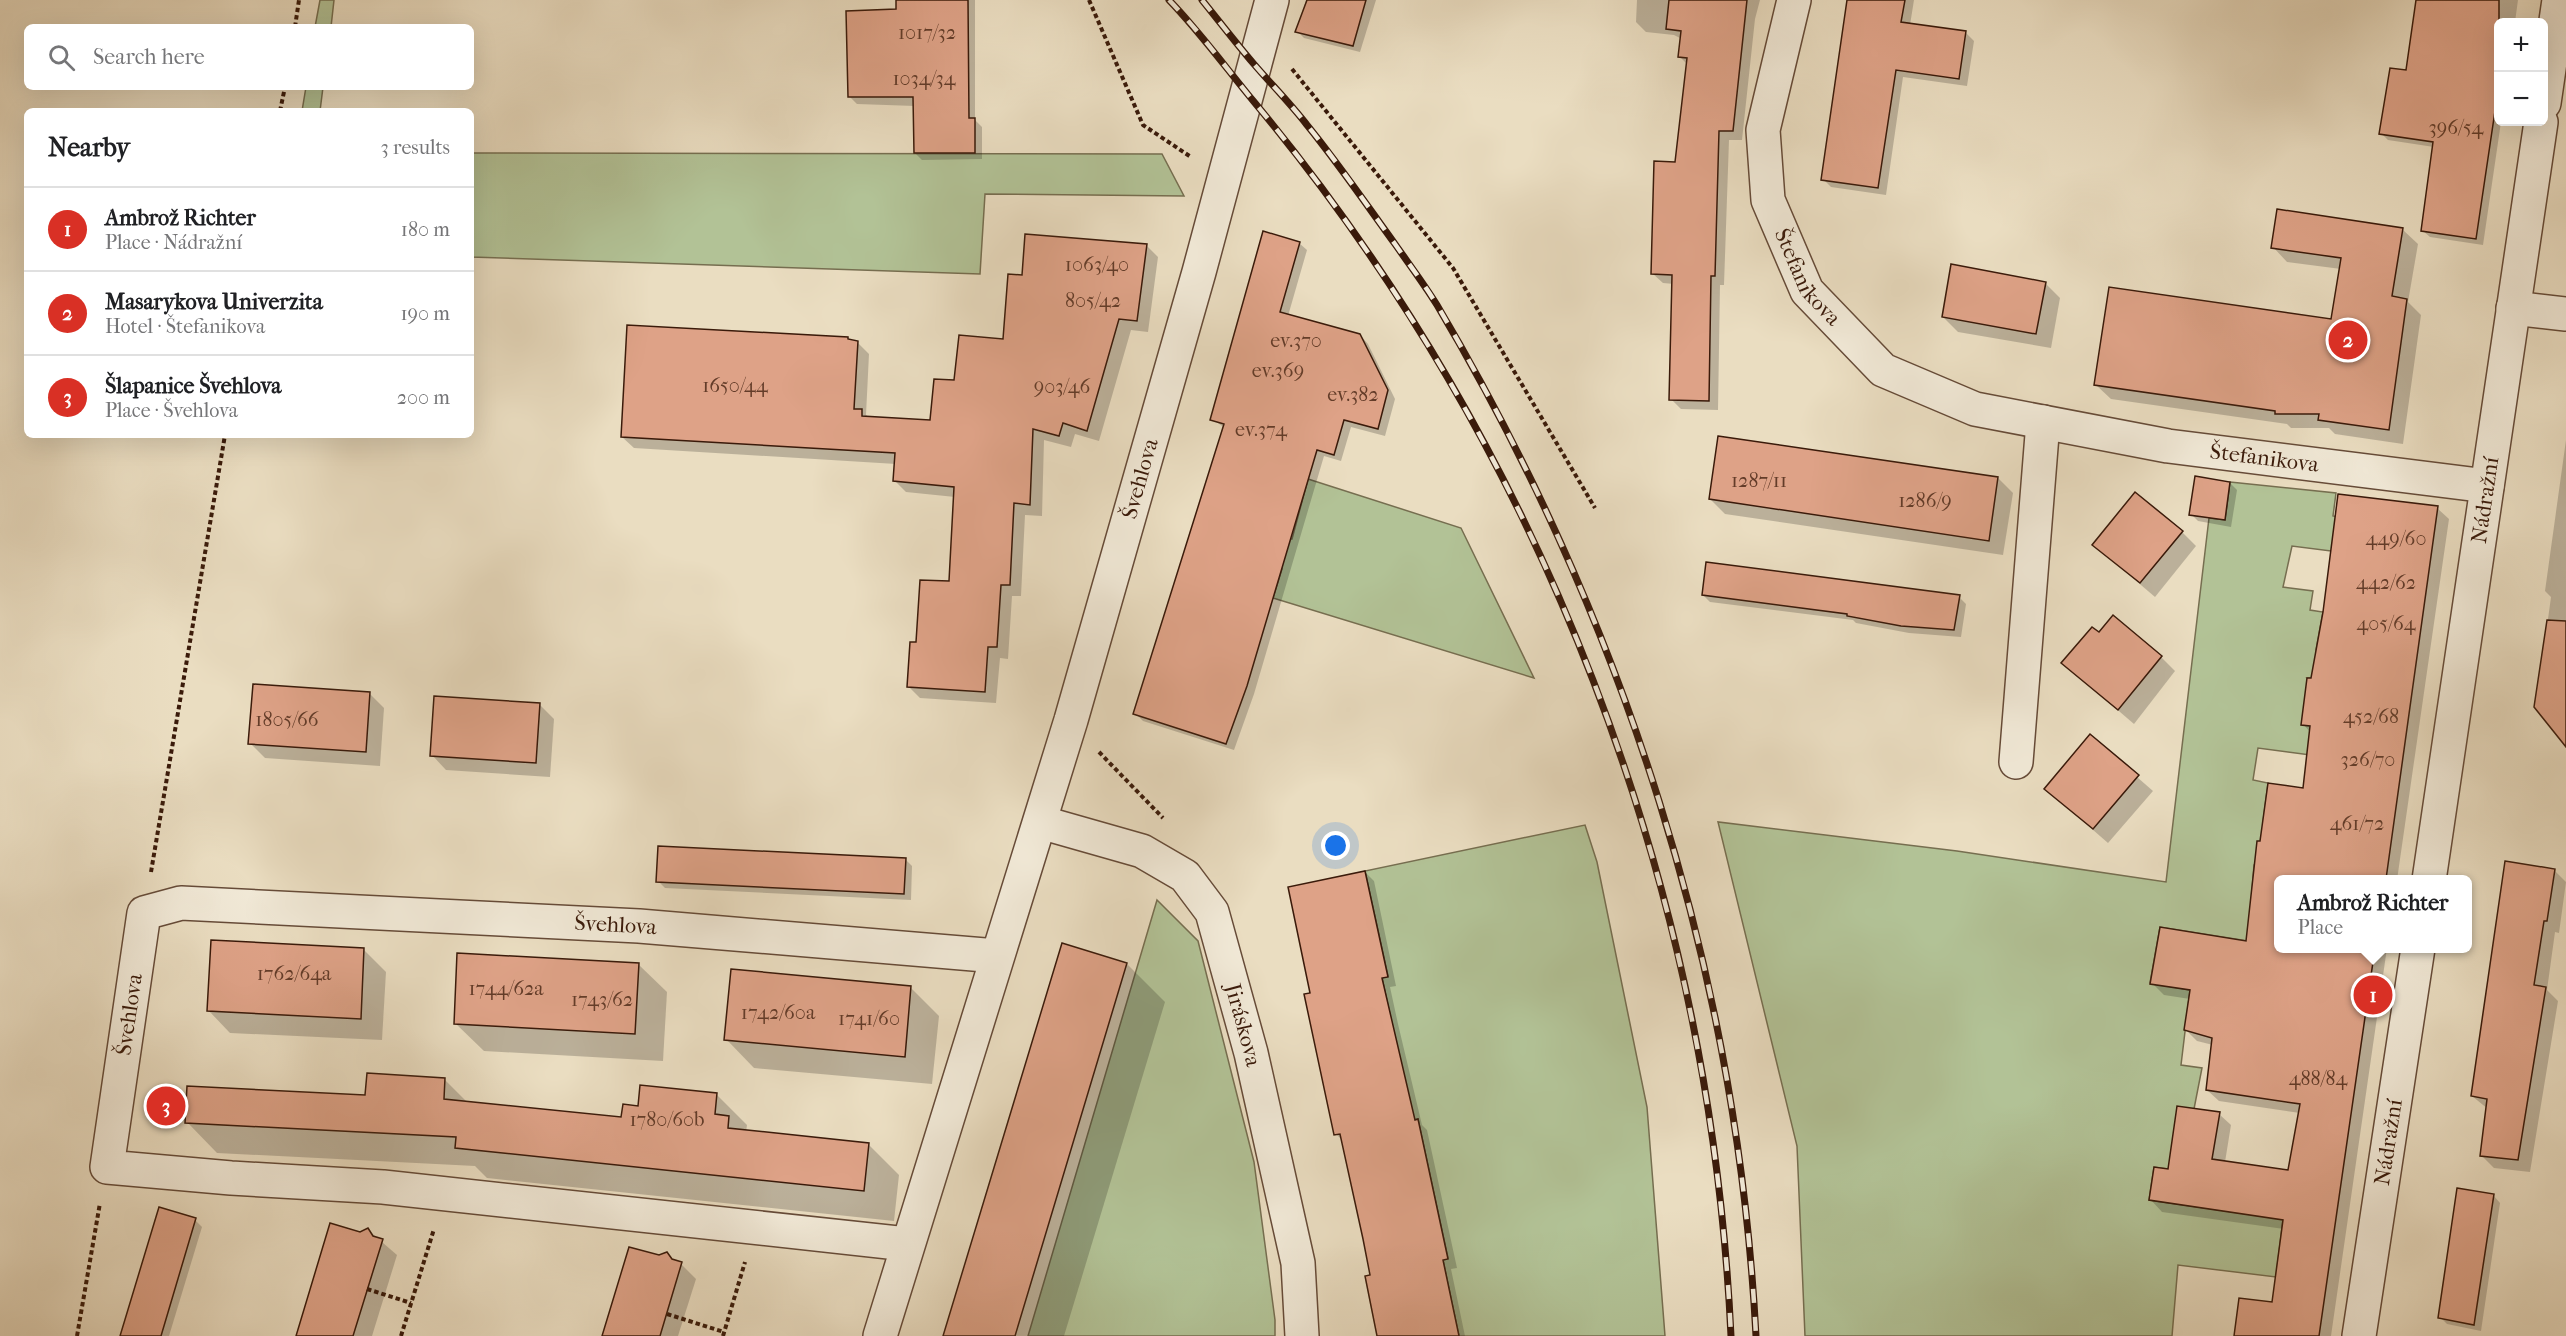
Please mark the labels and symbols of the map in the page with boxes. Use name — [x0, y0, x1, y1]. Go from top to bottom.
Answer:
house number: 1017/32 — [898, 21, 956, 44]
house number: 1034/34 — [893, 67, 957, 90]
house number: 396/54 — [2429, 116, 2485, 139]
street label: Štefanikova — [1769, 224, 1847, 332]
house number: 1063/40 — [1065, 253, 1129, 276]
house number: 805/42 — [1065, 289, 1121, 312]
pin: 2 — [2328, 318, 2368, 362]
house number: ev.370 — [1270, 329, 1322, 352]
house number: ev.369 — [1252, 359, 1304, 382]
house number: 1650/44 — [702, 374, 769, 397]
house number: 903/46 — [1034, 375, 1091, 398]
house number: ev.382 — [1327, 383, 1379, 406]
house number: ev.374 — [1235, 418, 1288, 441]
street label: Švehlova — [1115, 435, 1164, 522]
street label: Štefanikova — [2208, 437, 2321, 478]
street label: Nádražní — [2466, 455, 2504, 545]
house number: 1287/11 — [1731, 469, 1787, 492]
house number: 1286/9 — [1898, 489, 1952, 512]
house number: 449/60 — [2366, 527, 2426, 550]
house number: 442/62 — [2356, 571, 2416, 594]
house number: 405/64 — [2357, 612, 2417, 635]
house number: 452/68 — [2343, 705, 2399, 728]
house number: 1805/66 — [255, 708, 319, 731]
house number: 326/70 — [2341, 748, 2395, 771]
house number: 461/72 — [2330, 812, 2384, 835]
your location — [1321, 831, 1350, 860]
street label: Švehlova — [574, 909, 659, 941]
house number: 1762/64a — [257, 962, 332, 985]
street label: Švehlova — [109, 971, 148, 1057]
pin: 1 — [2354, 972, 2392, 1018]
house number: 1744/62a — [468, 977, 544, 1000]
street label: Jiráskova — [1219, 979, 1267, 1070]
house number: 1743/62 — [571, 988, 633, 1011]
house number: 1742/60a — [741, 1001, 816, 1024]
house number: 1741/60 — [838, 1007, 900, 1030]
house number: 488/84 — [2289, 1067, 2348, 1090]
pin: 3 — [146, 1084, 186, 1128]
street label: Nádražní — [2369, 1097, 2408, 1187]
house number: 1780/60b — [629, 1108, 705, 1131]

